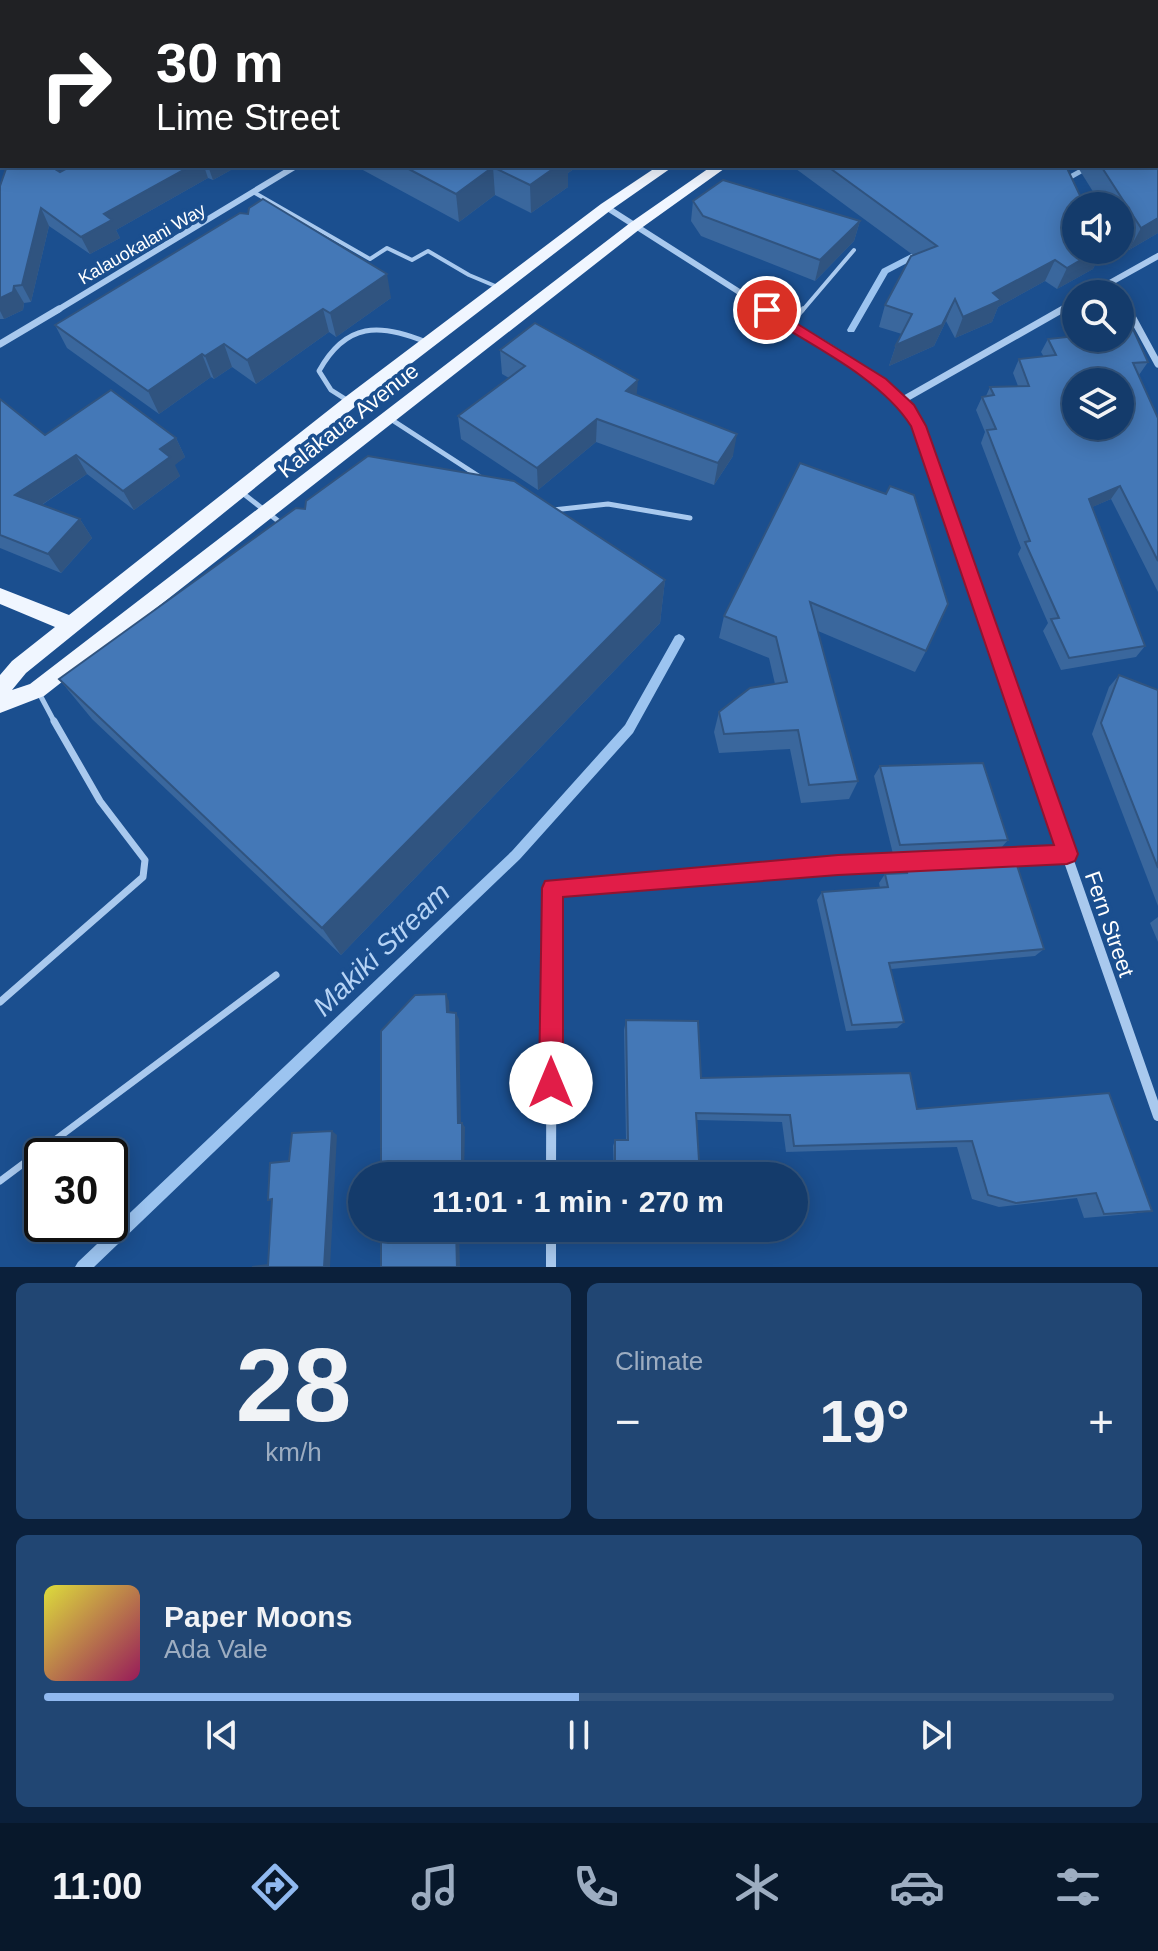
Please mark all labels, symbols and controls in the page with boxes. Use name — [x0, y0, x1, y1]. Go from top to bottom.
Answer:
text: 30 m — [156, 31, 284, 94]
icon: right — [24, 32, 128, 136]
text: Lime Street — [156, 97, 340, 138]
map controls — [1062, 192, 1134, 440]
button: sound — [1062, 192, 1134, 264]
street label: Kalauokalani Way — [75, 199, 209, 289]
pin — [733, 276, 801, 344]
button: search — [1062, 280, 1134, 352]
icon: arrive — [745, 288, 789, 332]
street label: Kalākaua Avenue — [273, 358, 423, 483]
button: layers — [1062, 368, 1134, 440]
street label: Fern Street — [1080, 868, 1139, 980]
water label: Makiki Stream — [307, 877, 456, 1022]
position arrow — [509, 1041, 593, 1125]
speed limit sign: 30 — [24, 1138, 128, 1242]
text: 11:01 · 1 min · 270 m — [432, 1185, 724, 1218]
text: 28 — [236, 1327, 351, 1443]
text: Climate — [615, 1346, 703, 1376]
text: 19° — [819, 1388, 910, 1455]
text: − — [615, 1397, 641, 1446]
text: + — [1088, 1397, 1114, 1446]
text: km/h — [265, 1437, 322, 1467]
text: Paper Moons — [164, 1600, 352, 1633]
text: Ada Vale — [164, 1634, 268, 1664]
icon: previous — [200, 1713, 244, 1757]
icon: pause — [557, 1713, 601, 1757]
icon: next — [914, 1713, 958, 1757]
icon: directions — [247, 1859, 303, 1915]
icon: music — [407, 1859, 463, 1915]
icon: phone — [568, 1859, 624, 1915]
icon: climate — [729, 1859, 785, 1915]
icon: car — [889, 1859, 945, 1915]
icon: filters — [1050, 1859, 1106, 1915]
text: 11:00 — [52, 1866, 142, 1907]

